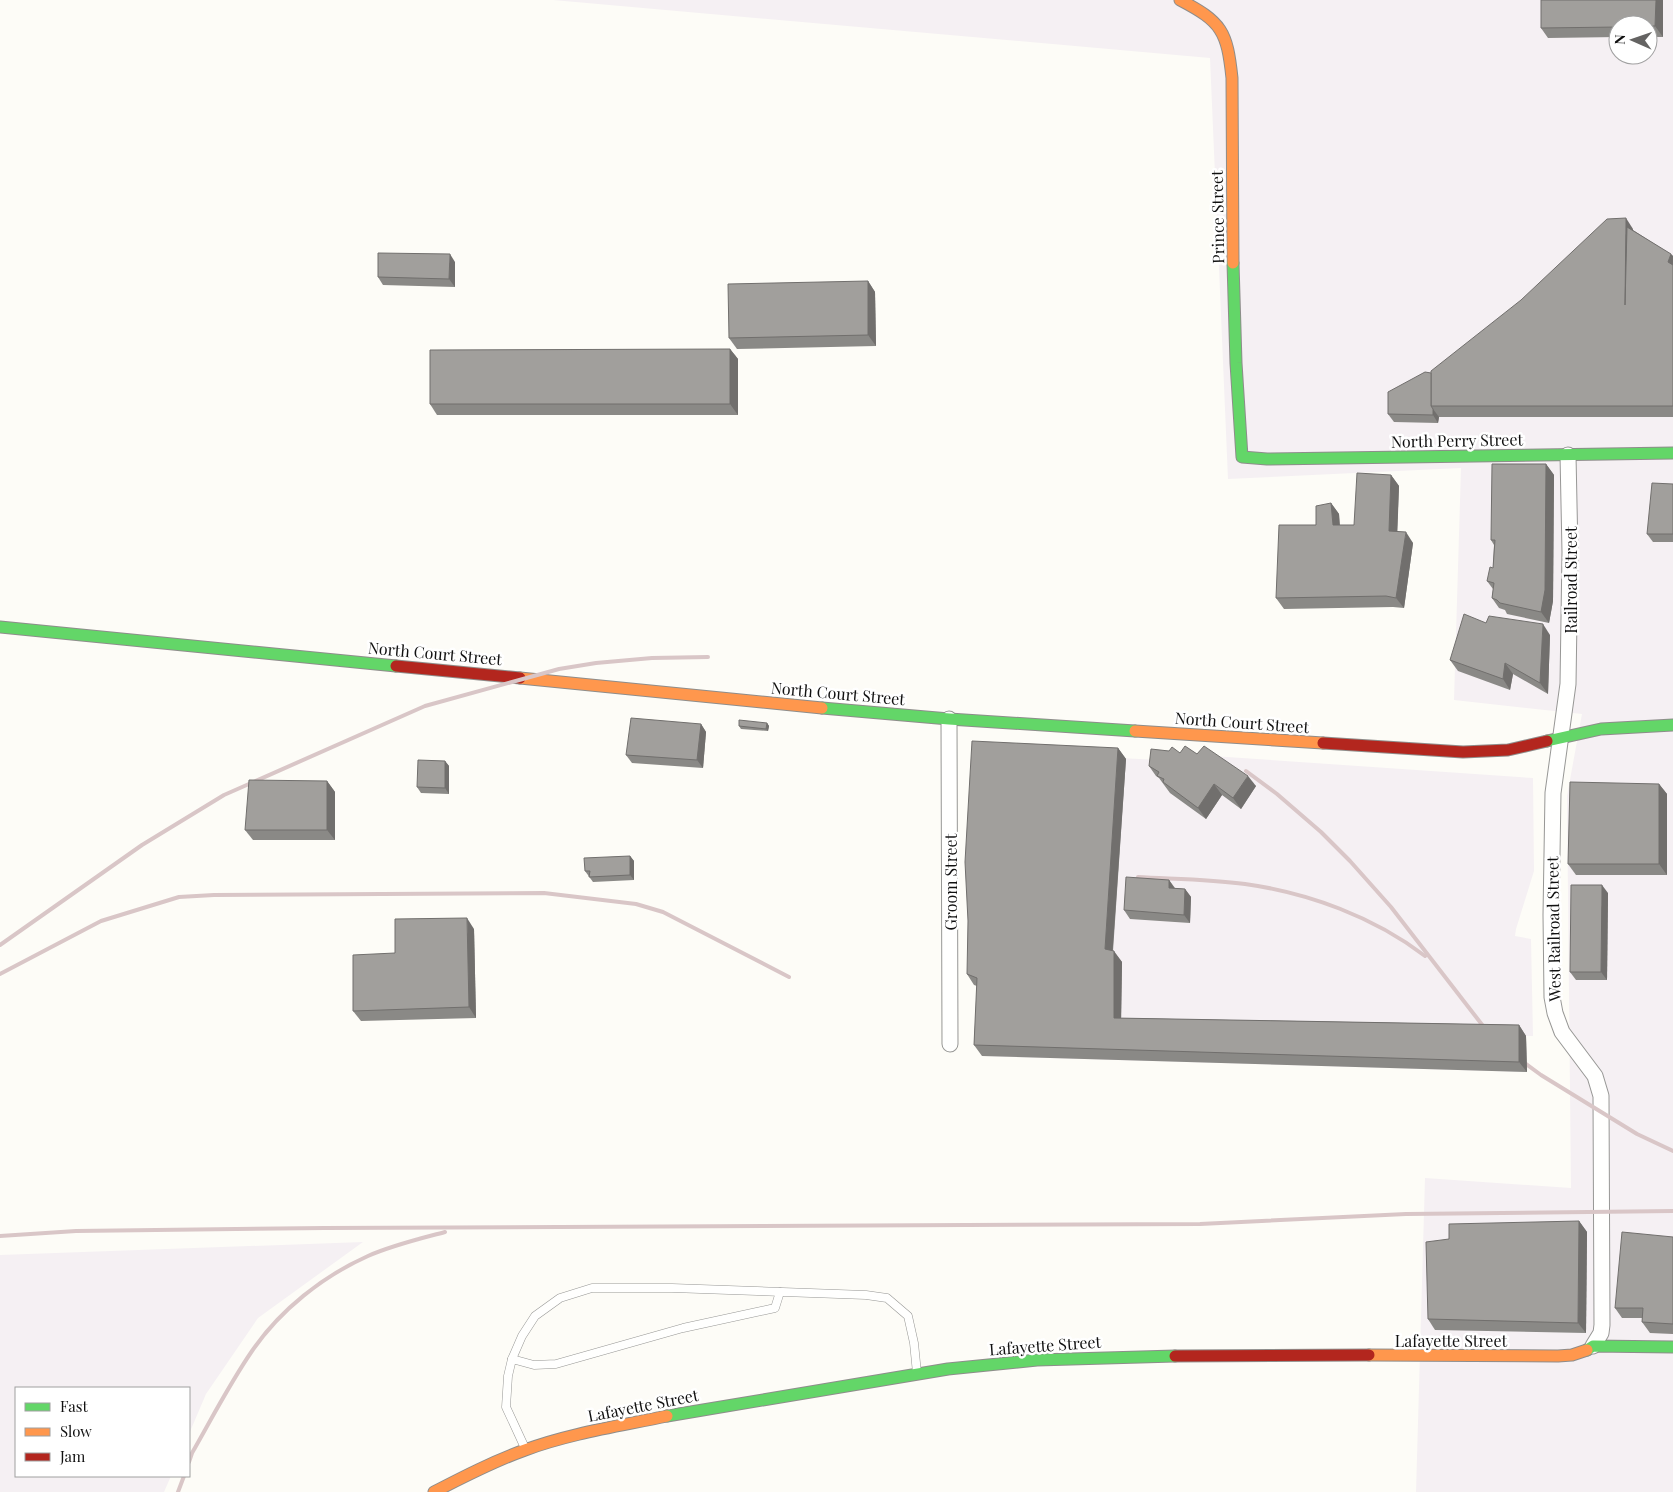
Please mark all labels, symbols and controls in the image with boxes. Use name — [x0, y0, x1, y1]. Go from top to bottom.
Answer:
north arrow — [1608, 15, 1658, 65]
text: N — [1610, 34, 1629, 45]
street label: Prince Street — [1206, 170, 1228, 264]
street label: North Perry Street — [1391, 428, 1524, 452]
street label: Railroad Street — [1560, 526, 1581, 634]
street label: North Court Street — [367, 637, 503, 669]
street label: North Court Street — [770, 677, 906, 709]
street label: North Court Street — [1174, 707, 1310, 737]
street label: Groom Street — [940, 833, 961, 930]
street label: West Railroad Street — [1541, 856, 1565, 1003]
street label: Lafayette Street — [1395, 1330, 1507, 1351]
street label: Lafayette Street — [988, 1331, 1102, 1359]
street label: Lafayette Street — [586, 1384, 700, 1426]
legend — [15, 1387, 190, 1477]
text: Fast — [60, 1396, 89, 1416]
text: Slow — [60, 1421, 92, 1441]
text: Jam — [59, 1446, 86, 1466]

